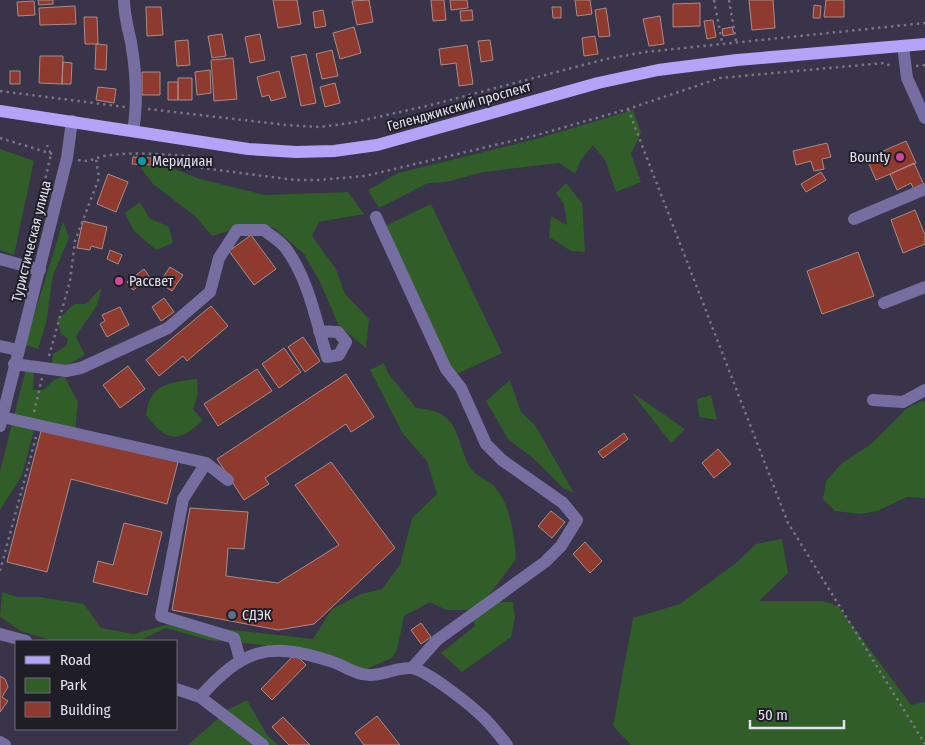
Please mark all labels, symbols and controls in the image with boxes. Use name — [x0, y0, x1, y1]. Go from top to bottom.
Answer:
street label: Геленджикский проспект — [385, 78, 533, 135]
place label: Bounty — [849, 149, 891, 166]
marker: Bounty — [894, 151, 906, 163]
place label: Меридиан — [152, 153, 213, 170]
marker: Меридиан — [136, 155, 148, 167]
street label: Туристическая улица — [8, 178, 55, 304]
place label: Рассвет — [129, 273, 174, 290]
marker: Рассвет — [113, 275, 125, 287]
place label: СДЭК — [242, 607, 272, 624]
marker: СДЭК — [226, 609, 238, 621]
legend — [15, 640, 178, 730]
text: Road — [60, 651, 91, 669]
text: Park — [60, 676, 87, 694]
scale bar — [750, 698, 844, 730]
text: Building — [60, 701, 111, 719]
text: 50 m — [758, 706, 788, 724]

